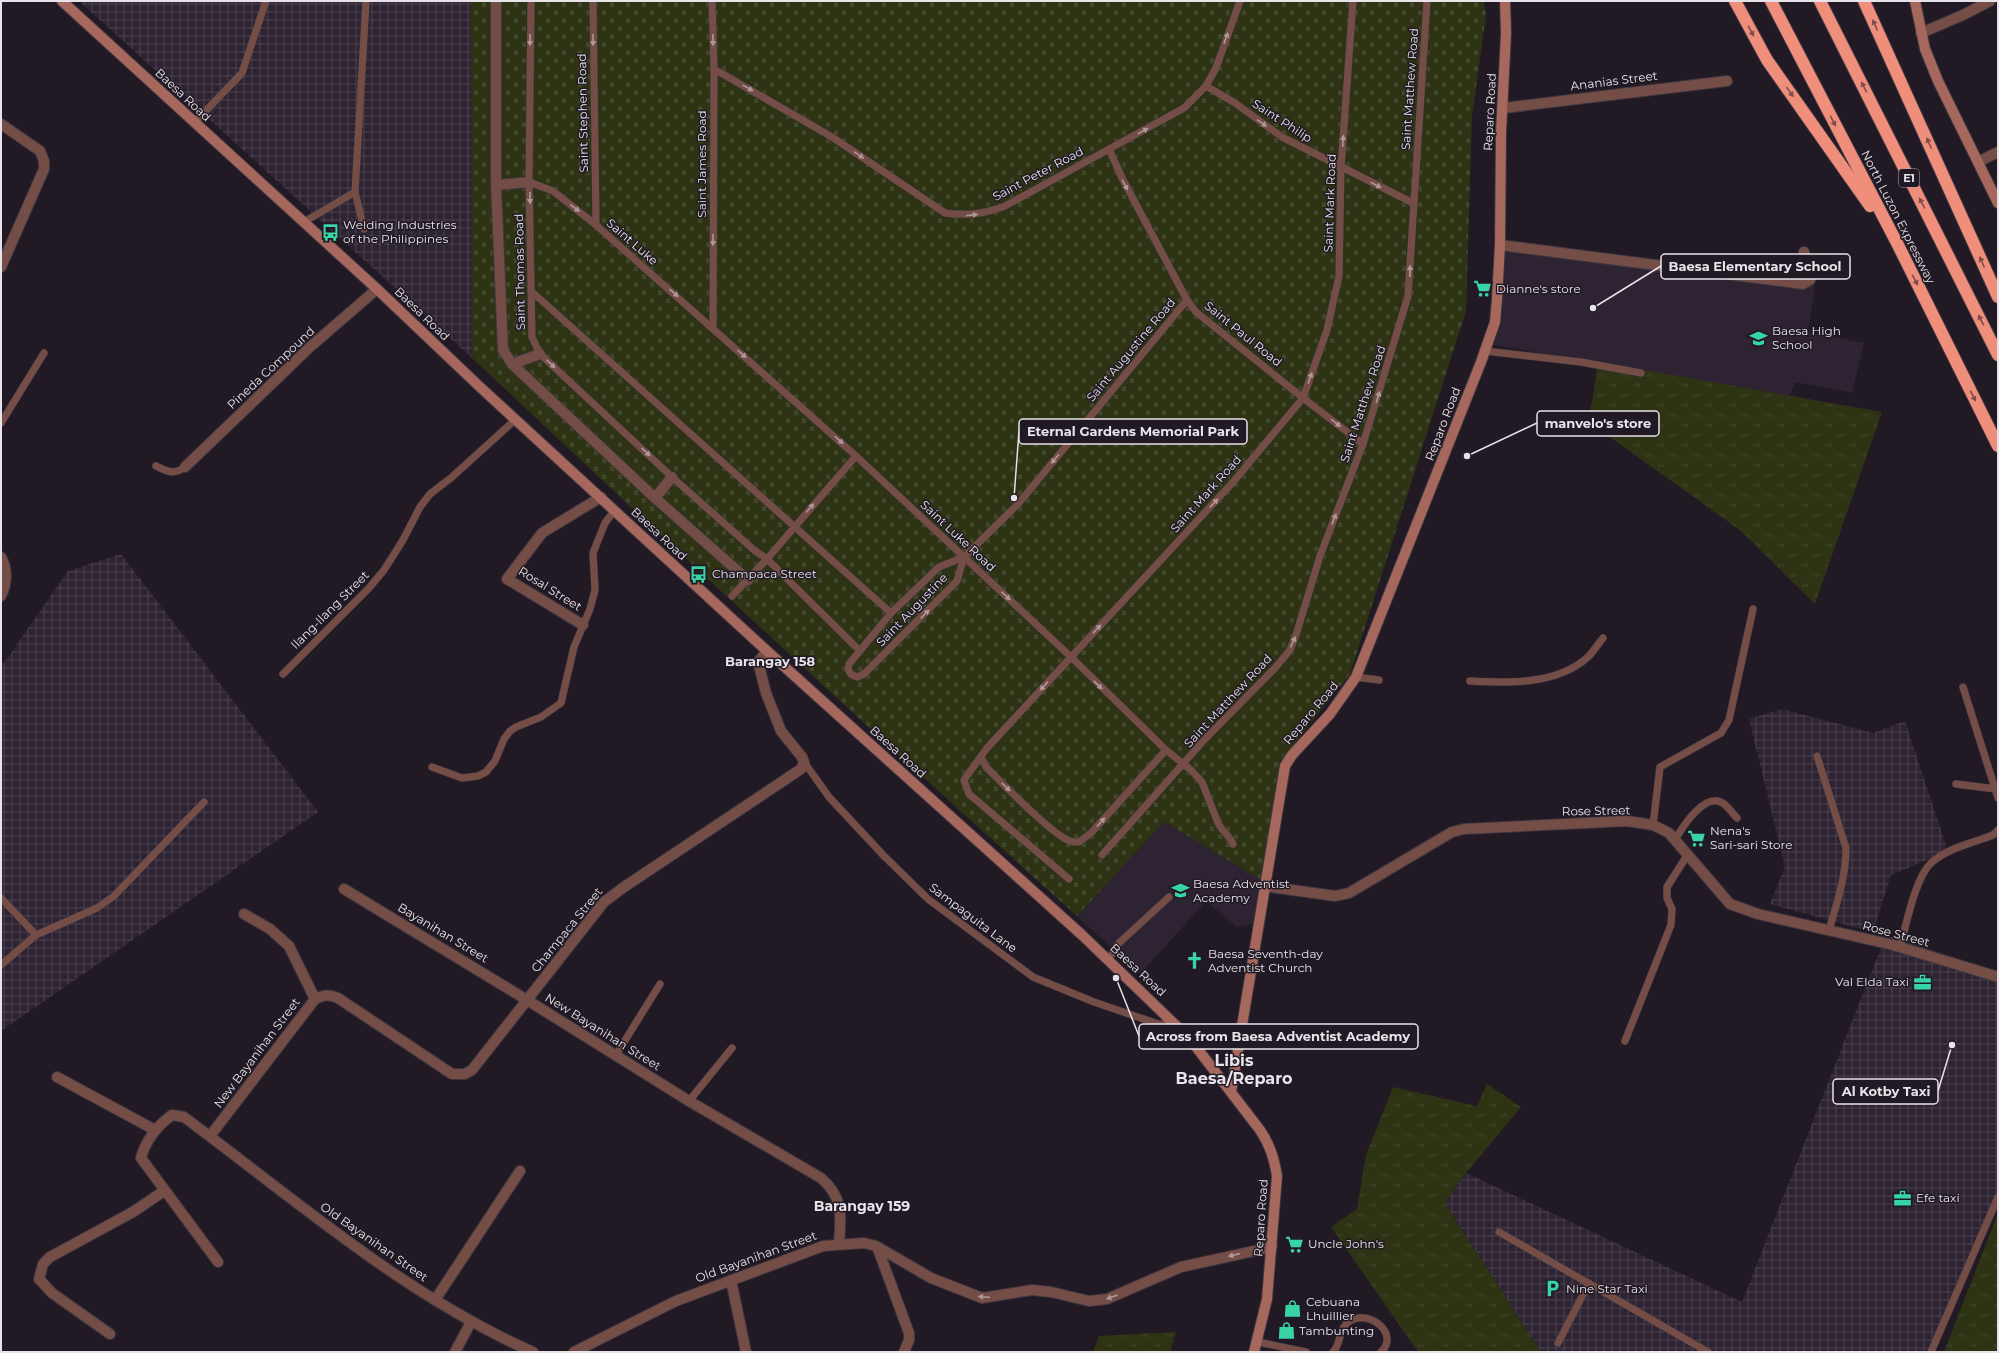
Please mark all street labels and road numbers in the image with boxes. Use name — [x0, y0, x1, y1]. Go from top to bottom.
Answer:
street label: Saint Matthew Road — [1398, 27, 1421, 150]
street label: Saint Stephen Road — [574, 53, 591, 173]
street label: Baesa Road — [152, 65, 214, 124]
street label: Ananias Street — [1570, 68, 1658, 93]
street label: Reparo Road — [1480, 73, 1499, 151]
street label: Saint Philip — [1250, 96, 1315, 145]
street label: Saint James Road — [694, 110, 709, 218]
street label: Saint Peter Road — [990, 143, 1086, 204]
street label: North Luzon Expressway — [1858, 148, 1939, 286]
street label: Saint Mark Road — [1320, 153, 1339, 253]
road number: E1 — [1899, 169, 1919, 187]
street label: Saint Thomas Road — [511, 214, 528, 330]
street label: Saint Luke — [604, 215, 661, 268]
street label: Baesa Road — [392, 284, 453, 344]
street label: Saint Augustine Road — [1083, 295, 1178, 404]
street label: Saint Paul Road — [1202, 298, 1285, 369]
street label: Pineda Compound — [224, 323, 317, 412]
street label: Saint Matthew Road — [1337, 343, 1389, 464]
street label: Reparo Road — [1422, 385, 1463, 463]
street label: Saint Mark Road — [1167, 452, 1244, 535]
street label: Saint Luke Road — [918, 497, 999, 574]
street label: Baesa Road — [628, 504, 690, 563]
street label: Rosal Street — [516, 563, 585, 614]
street label: Ilang-Ilang Street — [287, 567, 372, 652]
street label: Saint Augustine — [873, 570, 950, 649]
street label: Saint Matthew Road — [1180, 651, 1275, 750]
street label: Reparo Road — [1280, 678, 1341, 747]
street label: Baesa Road — [867, 722, 930, 781]
street label: Rose Street — [1561, 802, 1631, 819]
street label: Sampaguita Lane — [926, 880, 1020, 956]
street label: Champaca Street — [528, 884, 606, 975]
street label: Bayanihan Street — [395, 900, 492, 966]
street label: Rose Street — [1861, 917, 1931, 950]
street label: Baesa Road — [1107, 940, 1169, 999]
street label: New Bayanihan Street — [543, 990, 664, 1073]
street label: New Bayanihan Street — [210, 995, 303, 1111]
street label: Reparo Road — [1250, 1179, 1271, 1257]
street label: Old Bayanihan Street — [318, 1199, 431, 1284]
street label: Old Bayanihan Street — [693, 1228, 819, 1285]

